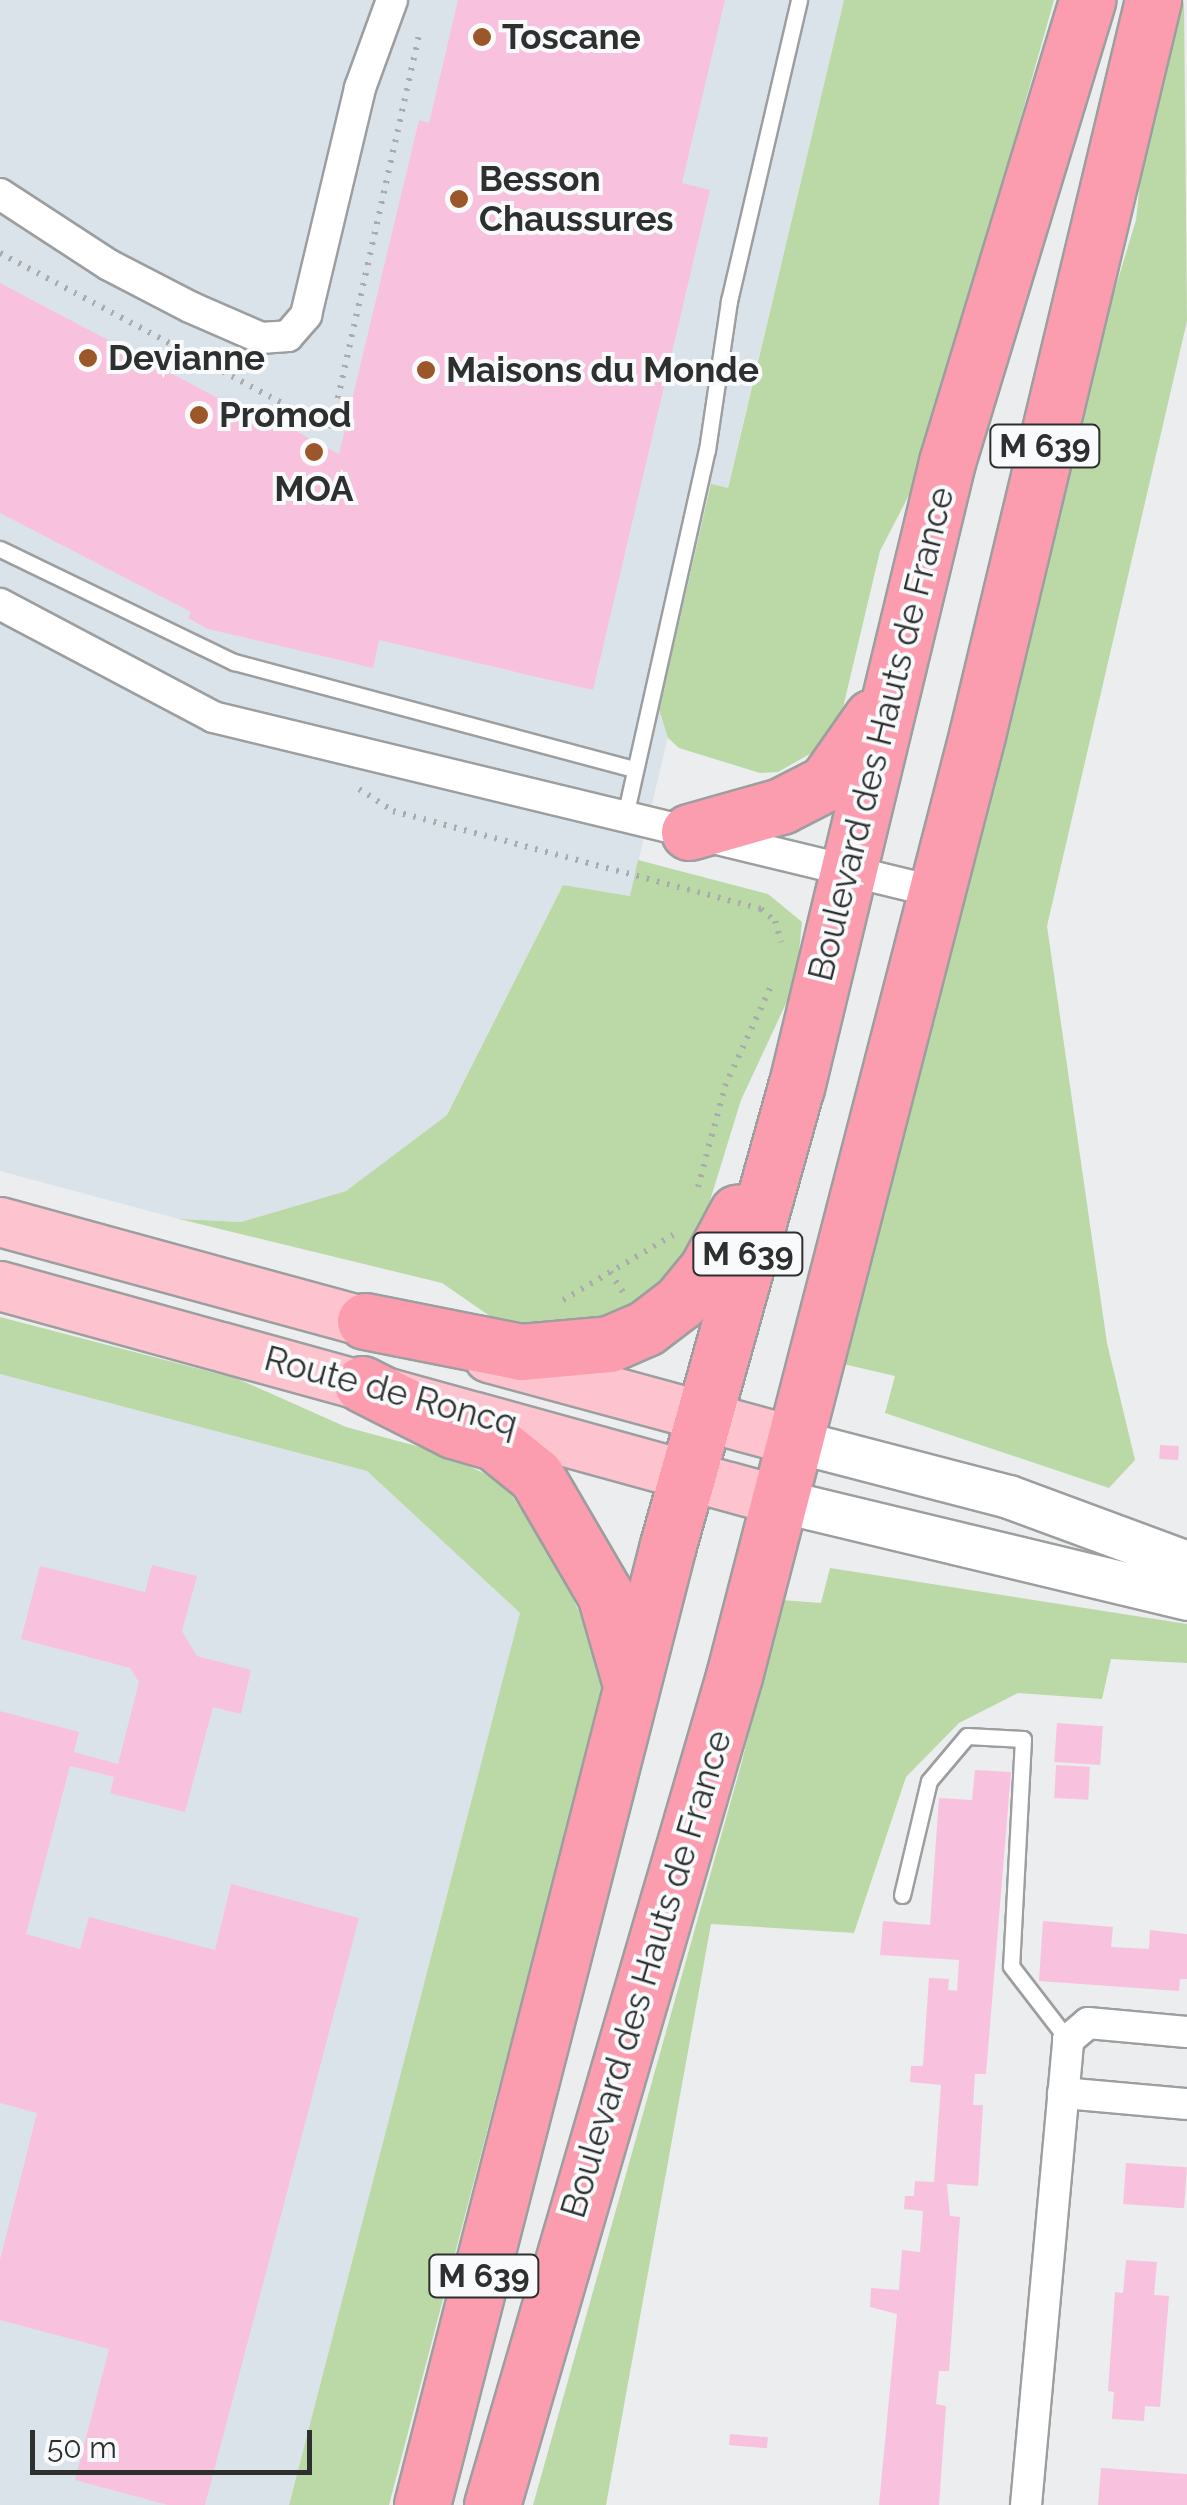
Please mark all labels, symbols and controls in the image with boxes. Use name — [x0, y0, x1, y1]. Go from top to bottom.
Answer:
place label: Toscane — [502, 16, 641, 58]
marker: Toscane — [471, 26, 493, 48]
place label: Besson Chaussures — [479, 158, 674, 240]
marker: Besson Chaussures — [448, 188, 470, 210]
place label: Devianne — [108, 337, 265, 379]
marker: Devianne — [77, 347, 99, 369]
place label: Maisons du Monde — [446, 349, 759, 391]
marker: Maisons du Monde — [415, 359, 437, 381]
place label: Promod — [219, 394, 352, 436]
marker: Promod — [188, 404, 210, 426]
road number: M 639 — [988, 419, 1102, 473]
marker: MOA — [303, 441, 325, 463]
place label: MOA — [274, 468, 354, 510]
street label: Boulevard des Hauts de France — [799, 483, 963, 985]
road number: M 639 — [690, 1227, 806, 1281]
street label: Route de Roncq — [260, 1337, 522, 1445]
street label: Boulevard des Hauts de France — [552, 1725, 740, 2223]
road number: M 639 — [426, 2249, 542, 2303]
scale bar — [35, 2410, 318, 2472]
text: 50 m — [47, 2430, 117, 2465]

